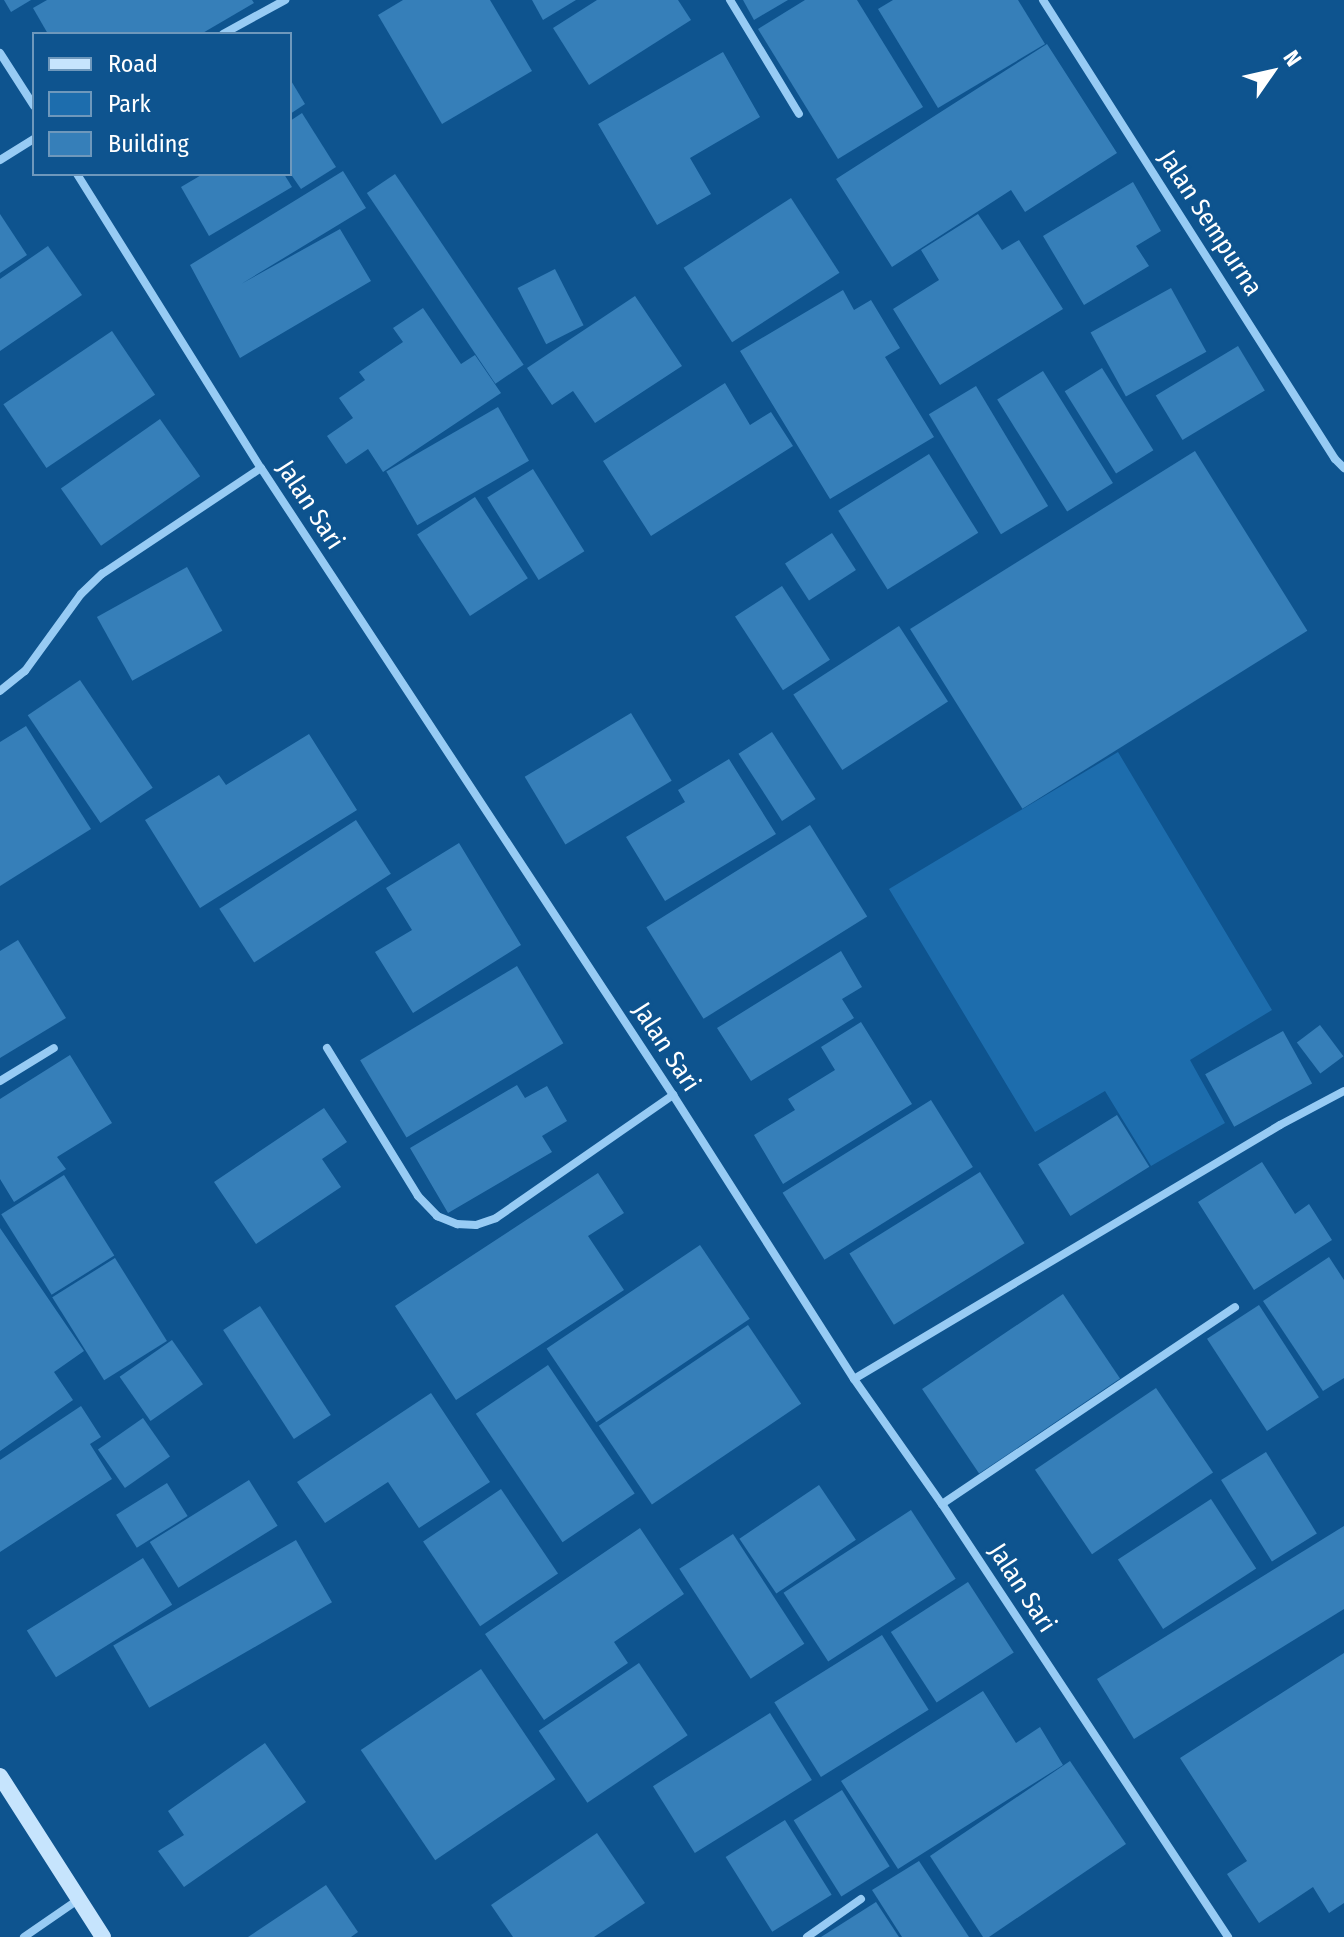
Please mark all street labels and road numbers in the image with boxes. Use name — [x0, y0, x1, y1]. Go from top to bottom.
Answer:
street label: Jalan Sempurna — [1151, 144, 1269, 302]
street label: Jalan Sari — [270, 455, 350, 555]
street label: Jalan Sari — [626, 997, 706, 1097]
street label: Jalan Sari — [982, 1538, 1062, 1638]

